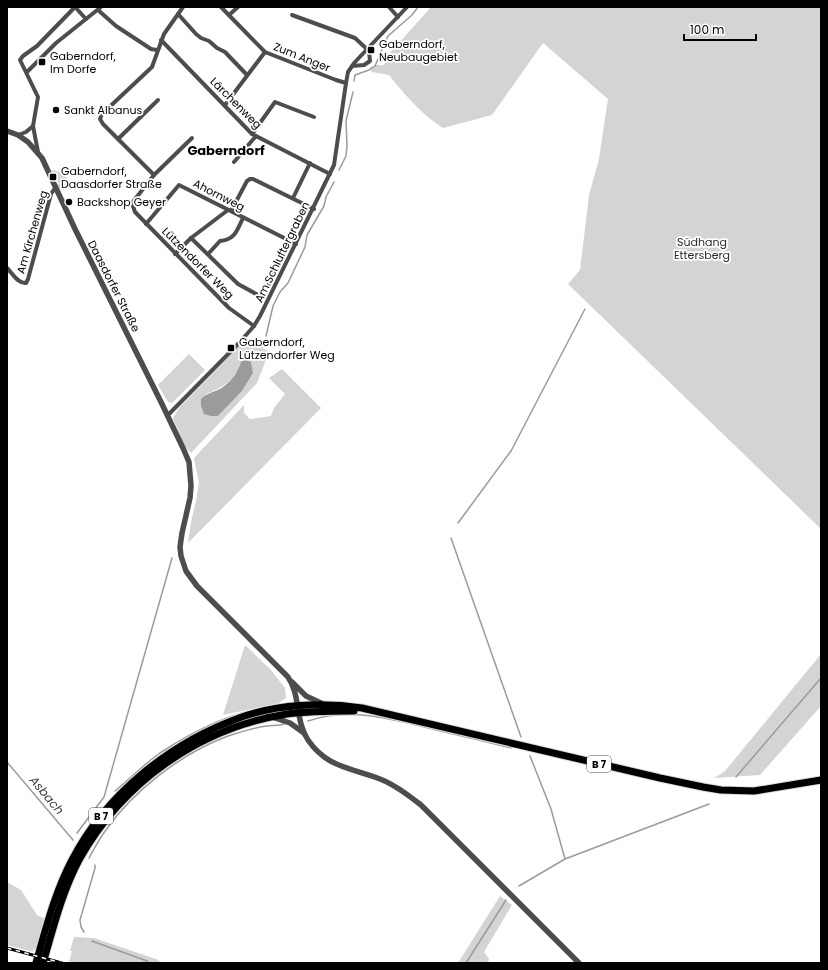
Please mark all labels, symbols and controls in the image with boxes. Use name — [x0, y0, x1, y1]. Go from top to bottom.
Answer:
scale bar — [684, 16, 756, 42]
text: 100 m — [690, 21, 724, 38]
place label: Gaberndorf, Neubaugebiet — [379, 36, 458, 65]
street label: Zum Anger — [271, 38, 333, 76]
marker: Gaberndorf, Neubaugebiet — [366, 45, 376, 55]
place label: Gaberndorf, Im Dorfe — [50, 48, 116, 77]
marker: Gaberndorf, Im Dorfe — [37, 57, 47, 67]
street label: Lärchenweg — [207, 74, 265, 132]
place label: Sankt Albanus — [64, 102, 143, 118]
marker: Sankt Albanus — [51, 105, 61, 115]
district label: Gaberndorf — [187, 141, 265, 160]
place label: Gaberndorf, Daasdorfer Straße — [61, 163, 162, 192]
marker: Gaberndorf, Daasdorfer Straße — [48, 172, 58, 182]
street label: Ahornweg — [190, 175, 248, 215]
street label: Am Kirchenweg — [12, 188, 52, 276]
place label: Backshop Geyer — [77, 194, 166, 210]
marker: Backshop Geyer — [64, 197, 74, 207]
street label: Am Schluftergraben — [251, 199, 313, 305]
street label: Lützendorfer Weg — [159, 224, 237, 302]
park label: Südhang Ettersberg — [674, 234, 730, 263]
street label: Daasdorfer Straße — [84, 237, 144, 335]
place label: Gaberndorf, Lützendorfer Weg — [239, 334, 335, 363]
marker: Gaberndorf, Lützendorfer Weg — [226, 343, 236, 353]
road number: B 7 — [587, 756, 611, 772]
water label: Asbach — [25, 771, 68, 818]
road number: B 7 — [89, 808, 113, 824]

